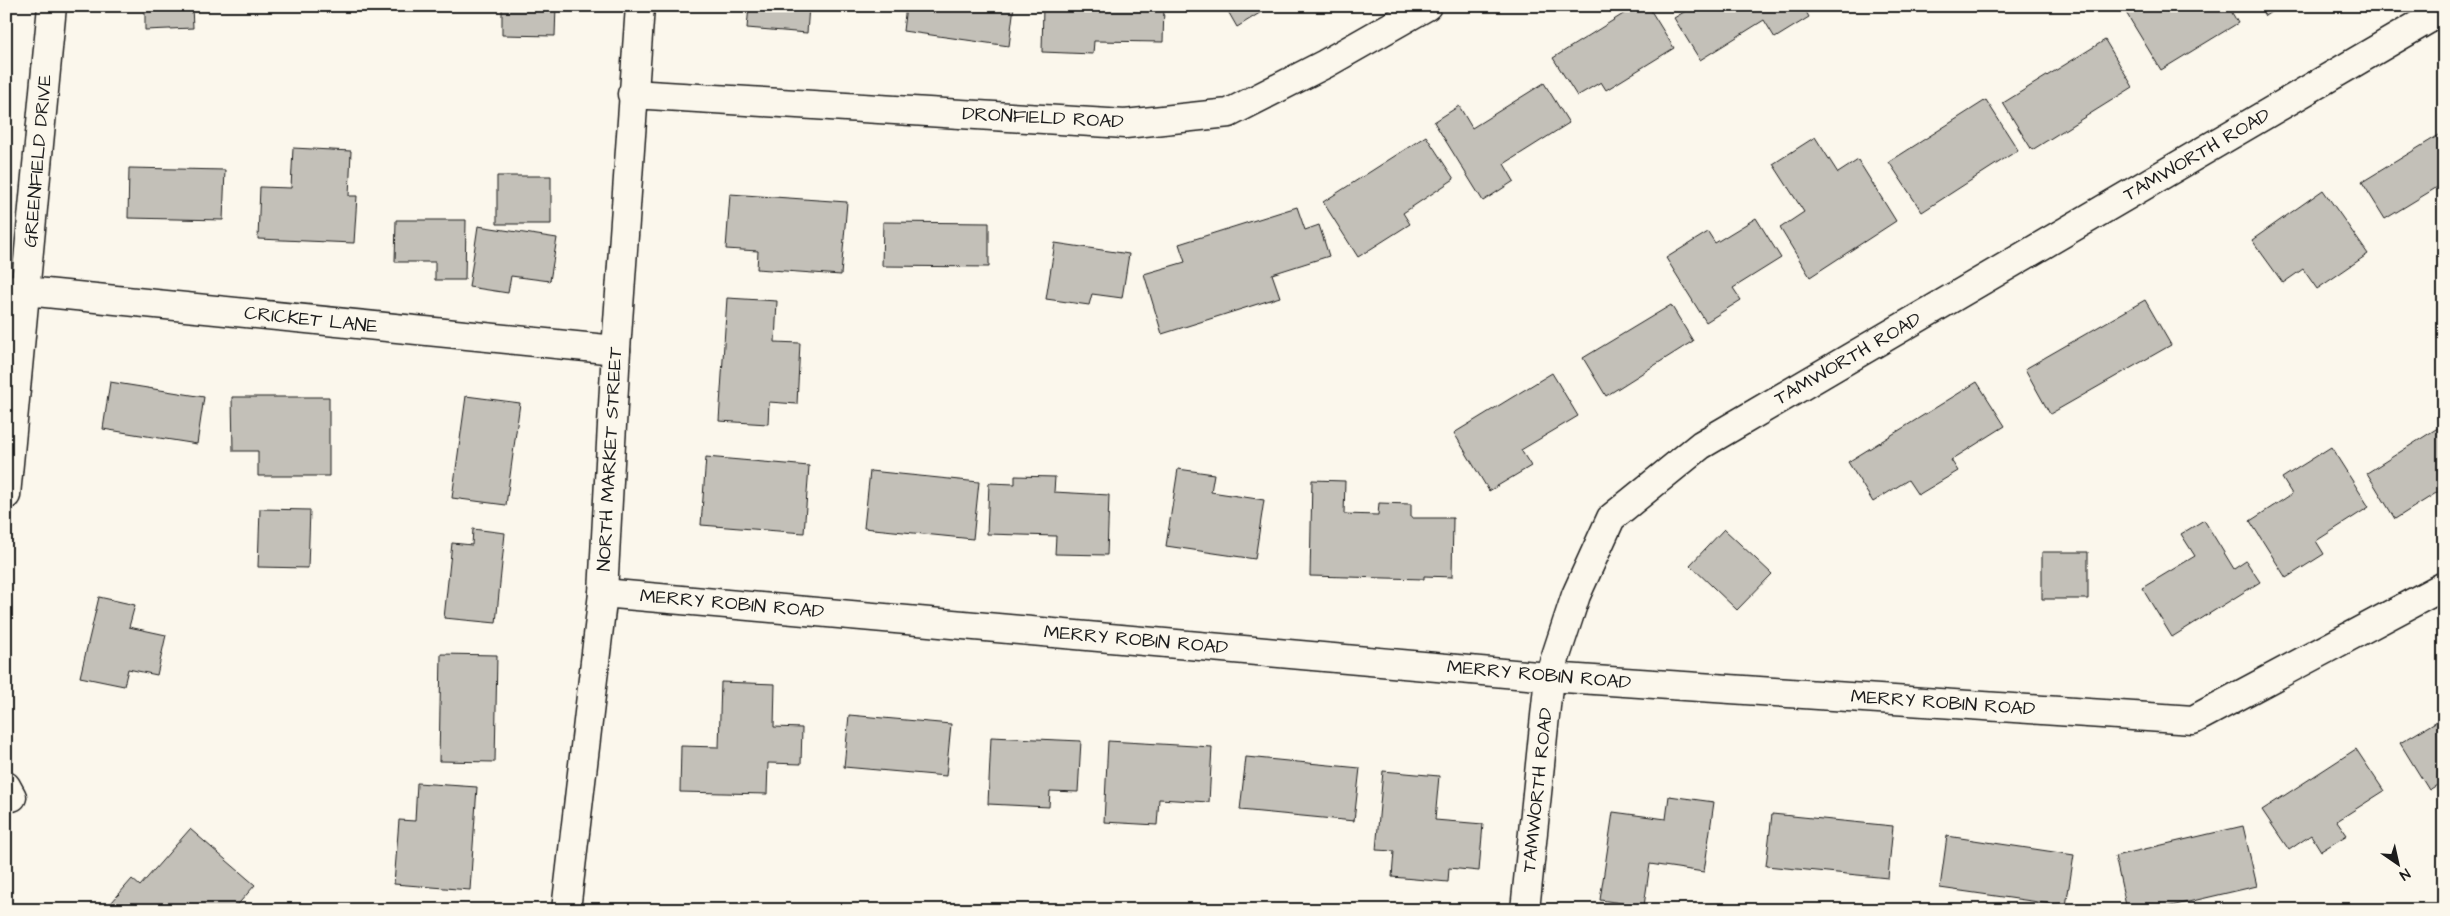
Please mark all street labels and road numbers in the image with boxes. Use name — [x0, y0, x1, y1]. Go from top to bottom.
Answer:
street label: GREENFIELD DRIVE — [17, 73, 59, 249]
street label: DRONFIELD ROAD — [962, 100, 1124, 136]
street label: TAMWORTH ROAD — [2119, 102, 2275, 208]
street label: CRICKET LANE — [243, 300, 379, 340]
street label: TAMWORTH ROAD — [1770, 306, 1926, 412]
street label: NORTH MARKET STREET — [591, 346, 629, 572]
street label: MERRY ROBIN ROAD — [639, 583, 825, 625]
street label: MERRY ROBIN ROAD — [1043, 619, 1229, 661]
street label: MERRY ROBIN ROAD — [1446, 654, 1632, 696]
street label: MERRY ROBIN ROAD — [1850, 683, 2036, 723]
street label: TAMWORTH ROAD — [1516, 706, 1560, 874]

